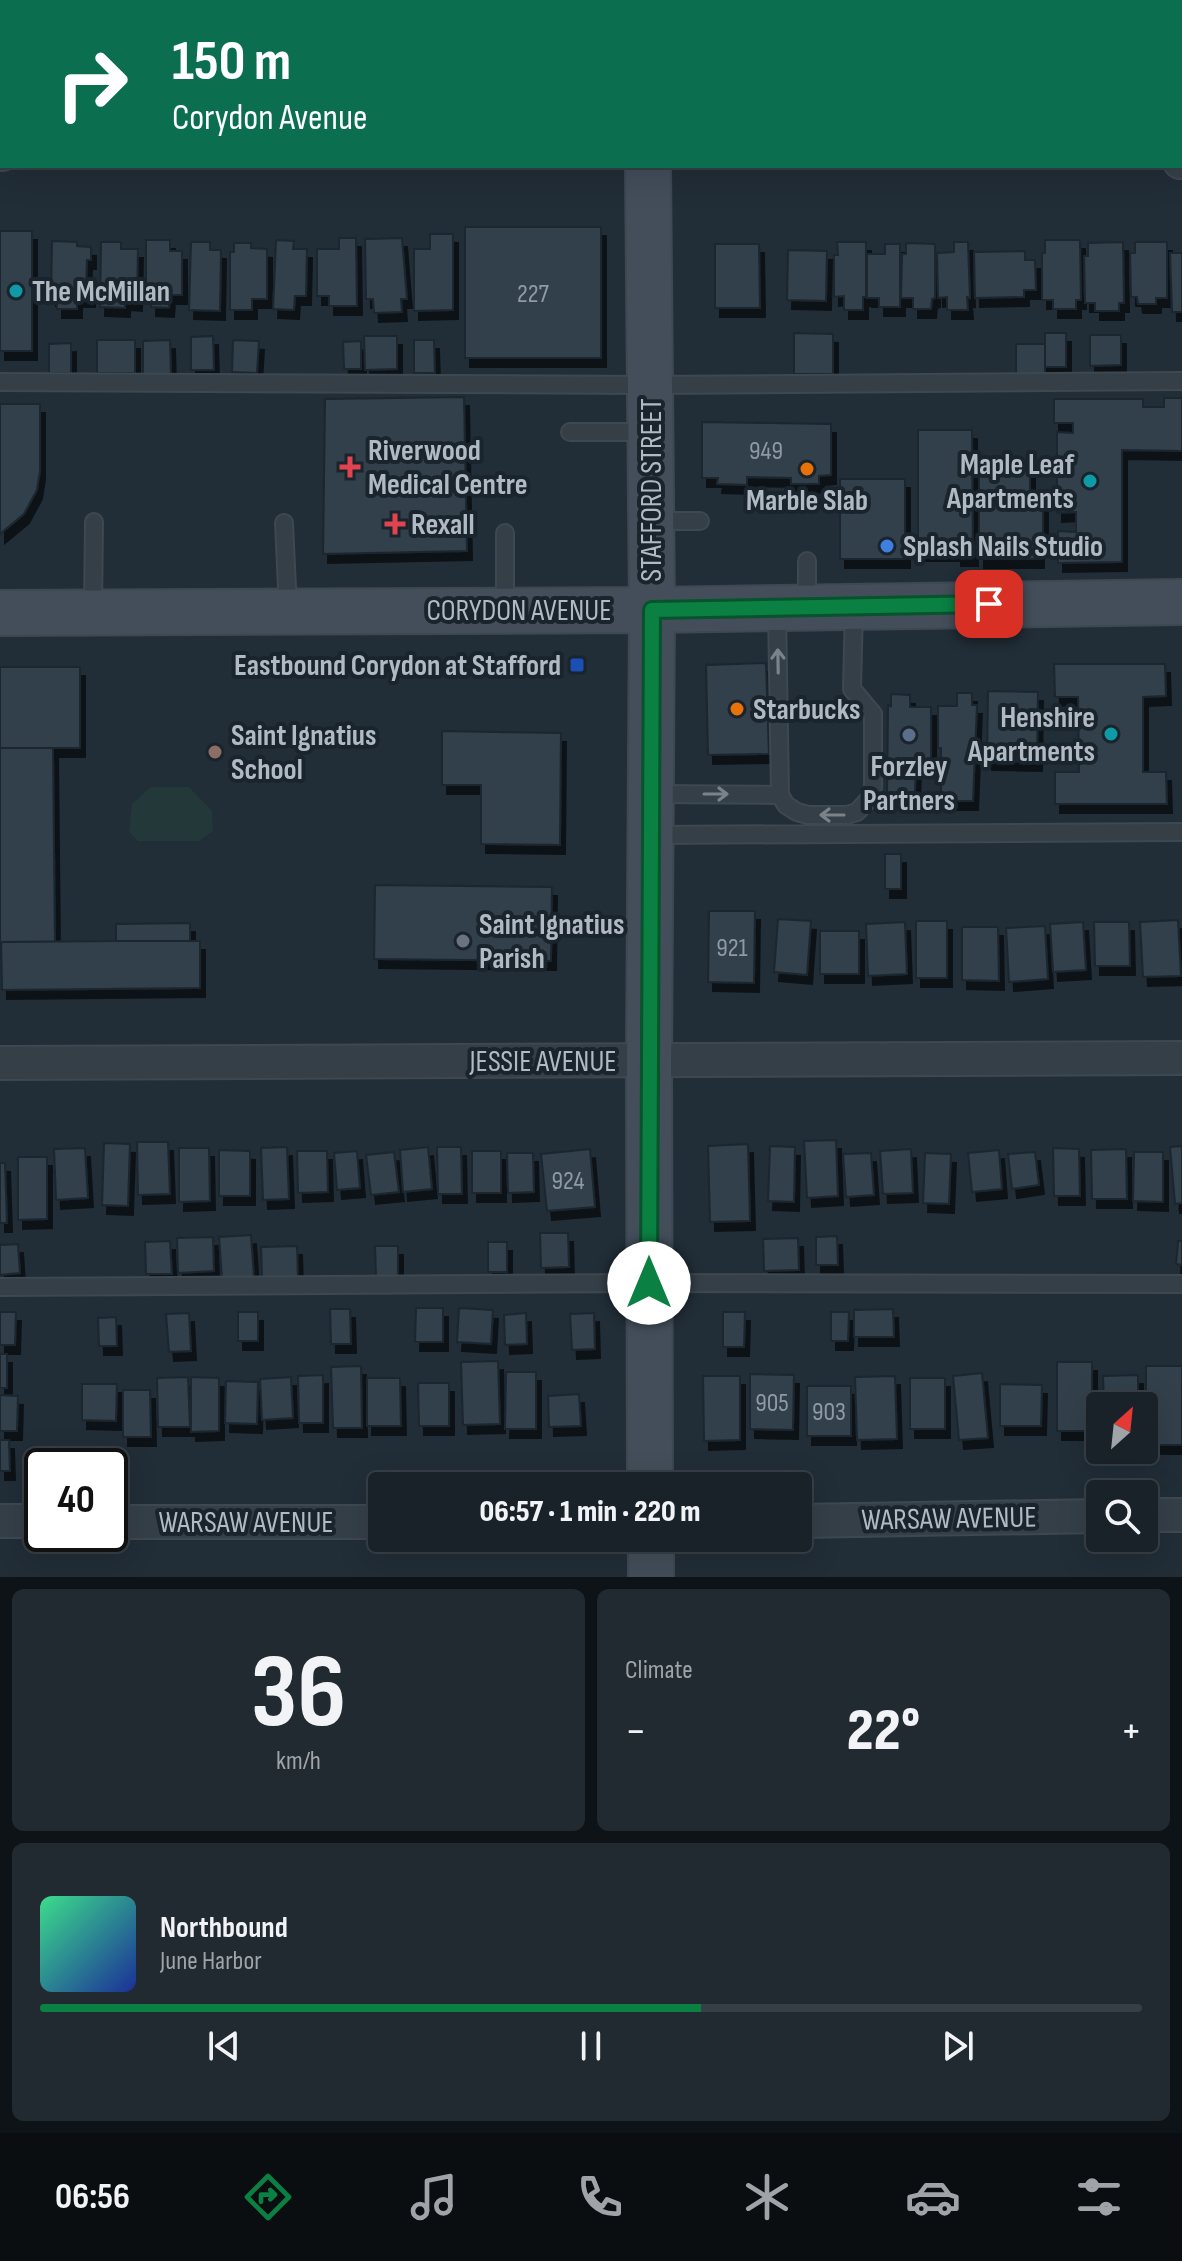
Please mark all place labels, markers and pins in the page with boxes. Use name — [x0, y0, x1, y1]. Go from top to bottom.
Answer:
place label: The McMillan — [32, 274, 170, 310]
marker: The McMillan — [7, 282, 25, 300]
place label: Riverwood Medical Centre — [368, 433, 528, 503]
place label: Maple Leaf Apartments — [946, 447, 1075, 517]
marker: Riverwood Medical Centre — [339, 456, 361, 478]
marker: Marble Slab — [798, 460, 816, 478]
marker: Maple Leaf Apartments — [1081, 472, 1099, 490]
place label: Marble Slab — [746, 483, 868, 519]
place label: Rexall — [411, 507, 475, 543]
marker: Rexall — [386, 515, 404, 533]
place label: Splash Nails Studio — [903, 529, 1103, 565]
marker: Splash Nails Studio — [878, 537, 896, 555]
pin — [955, 570, 1023, 638]
place label: Eastbound Corydon at Stafford — [234, 648, 561, 684]
marker: Eastbound Corydon at Stafford — [568, 656, 586, 674]
place label: Starbucks — [753, 692, 860, 728]
marker: Starbucks — [728, 700, 746, 718]
place label: Henshire Apartments — [967, 700, 1095, 770]
place label: Saint Ignatius School — [231, 718, 377, 788]
marker: Henshire Apartments — [1102, 725, 1120, 743]
marker: Forzley Partners — [900, 726, 918, 744]
marker: Saint Ignatius School — [206, 743, 224, 761]
place label: Forzley Partners — [863, 749, 955, 819]
place label: Saint Ignatius Parish — [479, 907, 625, 977]
marker: Saint Ignatius Parish — [454, 932, 472, 950]

